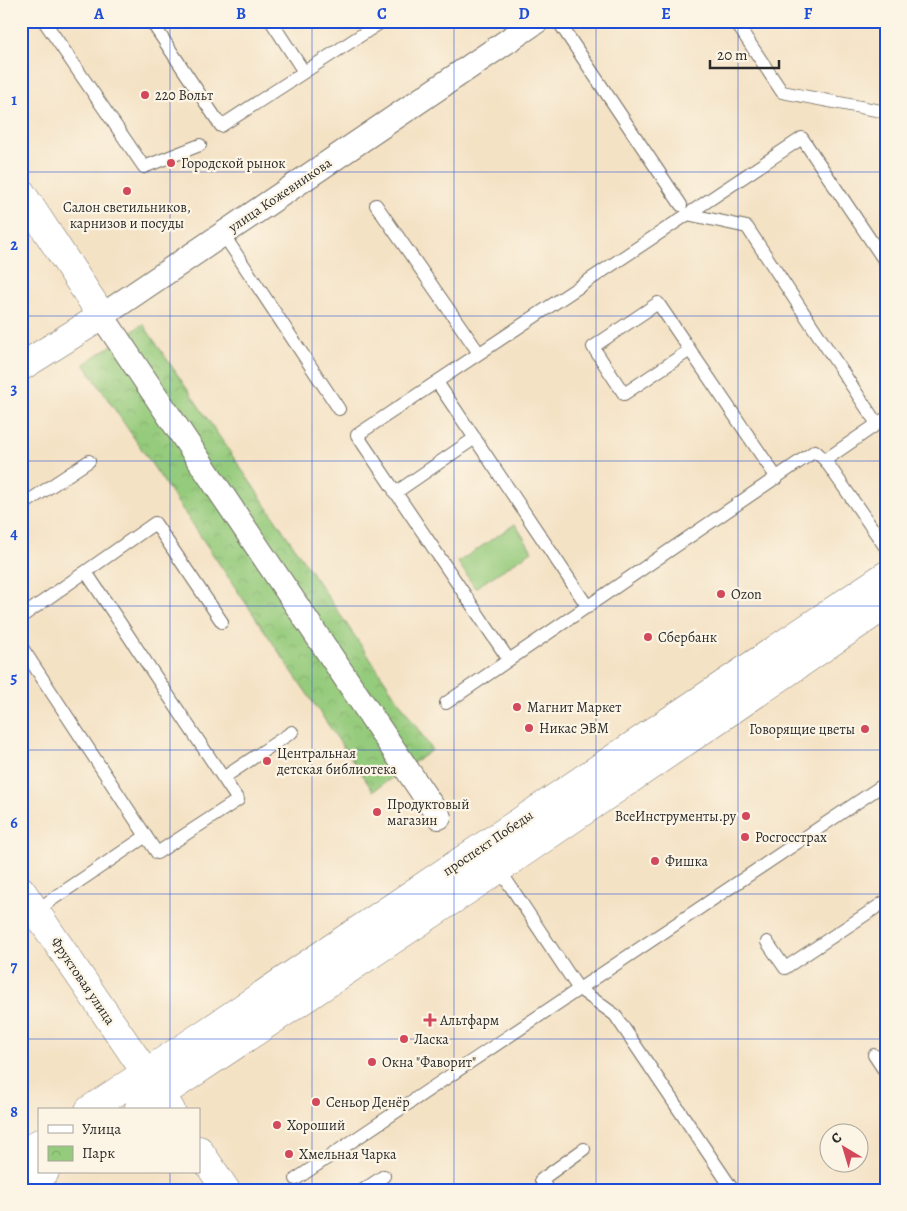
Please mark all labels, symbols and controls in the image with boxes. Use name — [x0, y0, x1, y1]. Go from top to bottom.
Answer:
text: A — [93, 3, 105, 25]
text: B — [236, 3, 246, 25]
text: C — [377, 3, 387, 25]
text: D — [518, 3, 530, 25]
text: E — [661, 3, 671, 25]
text: F — [804, 3, 813, 25]
scale bar — [710, 38, 778, 70]
text: 20 m — [717, 45, 748, 65]
place label: 220 Вольт — [155, 86, 213, 105]
text: 1 — [11, 89, 17, 111]
marker: 220 Вольт — [139, 89, 151, 101]
street label: улица Кожевникова — [224, 153, 336, 237]
place label: Городской рынок — [181, 154, 286, 173]
marker: Городской рынок — [165, 157, 177, 169]
marker: Салон светильников, карнизов и посуды — [121, 185, 133, 197]
place label: Салон светильников, карнизов и посуды — [63, 198, 191, 233]
text: 2 — [10, 234, 18, 256]
text: 3 — [11, 378, 18, 400]
text: 4 — [10, 523, 18, 545]
place label: Ozon — [731, 585, 762, 604]
marker: Ozon — [715, 588, 727, 600]
place label: Сбербанк — [658, 628, 717, 647]
marker: Сбербанк — [642, 631, 654, 643]
text: 5 — [11, 667, 18, 689]
place label: Магнит Маркет — [527, 698, 621, 717]
marker: Магнит Маркет — [511, 701, 523, 713]
place label: Никас ЭВМ — [539, 719, 609, 738]
place label: Говорящие цветы — [749, 720, 855, 739]
marker: Никас ЭВМ — [523, 722, 535, 734]
marker: Говорящие цветы — [859, 723, 871, 735]
place label: Центральная детская библиотека — [276, 744, 397, 779]
marker: Центральная детская библиотека — [261, 755, 273, 767]
place label: Продуктовый магазин — [387, 795, 469, 830]
marker: Продуктовый магазин — [371, 806, 383, 818]
street label: проспект Победы — [439, 806, 537, 880]
place label: ВсеИнструменты.ру — [615, 807, 737, 826]
marker: ВсеИнструменты.ру — [740, 810, 752, 822]
text: 6 — [10, 812, 18, 834]
place label: Росгосстрах — [755, 828, 827, 847]
marker: Росгосстрах — [739, 831, 751, 843]
place label: Фишка — [665, 852, 708, 871]
marker: Фишка — [649, 855, 661, 867]
street label: Фруктовая улица — [47, 933, 120, 1029]
text: 7 — [11, 956, 18, 978]
place label: Альтфарм — [439, 1011, 499, 1030]
marker: Альтфарм — [424, 1014, 436, 1026]
place label: Ласка — [414, 1030, 449, 1049]
marker: Ласка — [398, 1033, 410, 1045]
place label: Окна "Фаворит" — [382, 1053, 476, 1072]
marker: Окна "Фаворит" — [366, 1056, 378, 1068]
place label: Сеньор Денёр — [326, 1093, 410, 1112]
marker: Сеньор Денёр — [310, 1096, 322, 1108]
text: 8 — [10, 1101, 18, 1123]
legend — [38, 1108, 200, 1174]
place label: Хороший — [287, 1116, 345, 1135]
text: Улица — [82, 1119, 121, 1139]
marker: Хороший — [271, 1119, 283, 1131]
north arrow — [820, 1124, 870, 1174]
text: С — [827, 1128, 846, 1148]
text: Парк — [82, 1143, 115, 1163]
place label: Хмельная Чарка — [299, 1145, 397, 1164]
marker: Хмельная Чарка — [283, 1148, 295, 1160]

